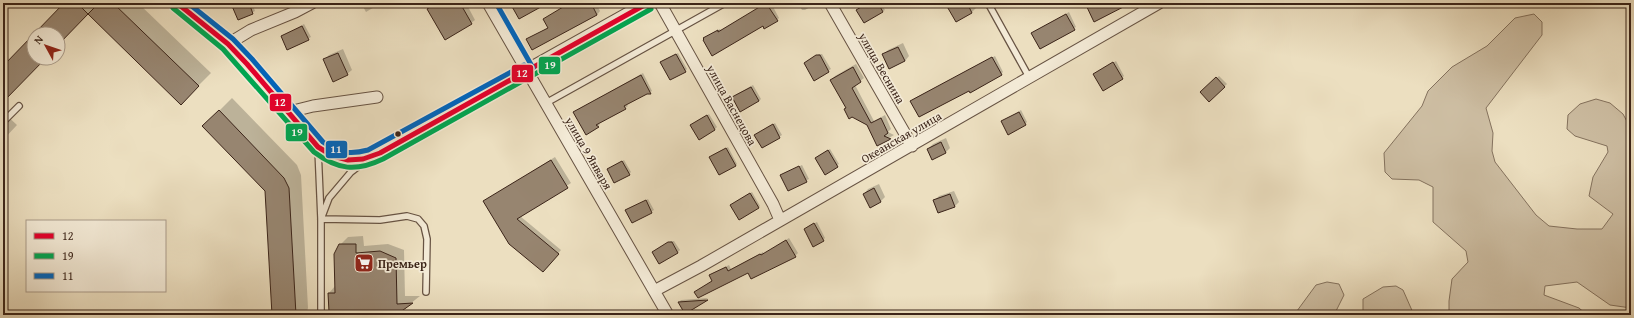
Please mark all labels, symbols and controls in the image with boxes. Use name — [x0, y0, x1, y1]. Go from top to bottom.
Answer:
north arrow — [26, 26, 66, 66]
street label: улица Веснина — [854, 28, 909, 107]
text: N — [30, 31, 47, 48]
line badge: 19 — [538, 56, 561, 75]
text: 19 — [544, 57, 556, 73]
street label: улица Васнецова — [702, 61, 761, 149]
line badge: 12 — [511, 64, 534, 83]
text: 12 — [516, 65, 528, 81]
line badge: 12 — [269, 93, 292, 112]
text: 12 — [274, 94, 286, 110]
street label: Океанская улица — [858, 107, 945, 167]
street label: улица 9 Января — [561, 113, 617, 193]
line badge: 19 — [285, 123, 308, 142]
text: 19 — [291, 124, 303, 140]
unlabelled marker — [393, 129, 403, 139]
line badge: 11 — [325, 140, 348, 159]
text: 11 — [330, 141, 342, 157]
legend — [26, 220, 166, 292]
text: 12 — [62, 227, 74, 244]
text: 19 — [62, 247, 74, 264]
supermarket icon: Премьер — [353, 252, 375, 274]
place label: Премьер — [378, 255, 427, 272]
text: 11 — [62, 267, 74, 284]

